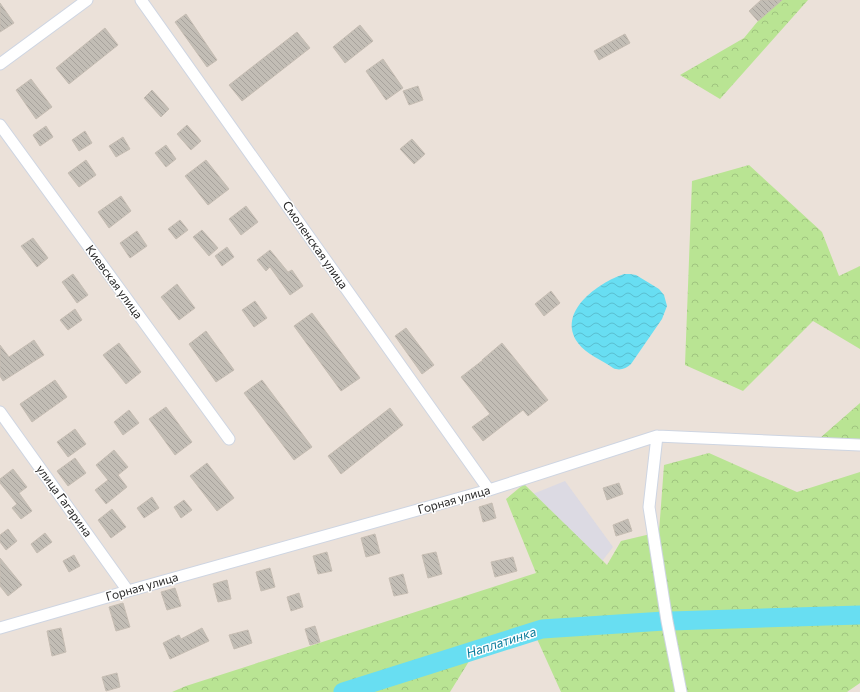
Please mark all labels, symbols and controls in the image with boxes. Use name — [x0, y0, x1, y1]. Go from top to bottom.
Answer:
street label: Смоленская улица — [280, 198, 351, 291]
street label: Киевская улица — [83, 242, 146, 321]
street label: улица Гагарина — [34, 462, 96, 539]
street label: Горная улица — [416, 482, 491, 516]
street label: Горная улица — [104, 569, 179, 603]
water label: Наплатинка — [464, 623, 538, 661]

